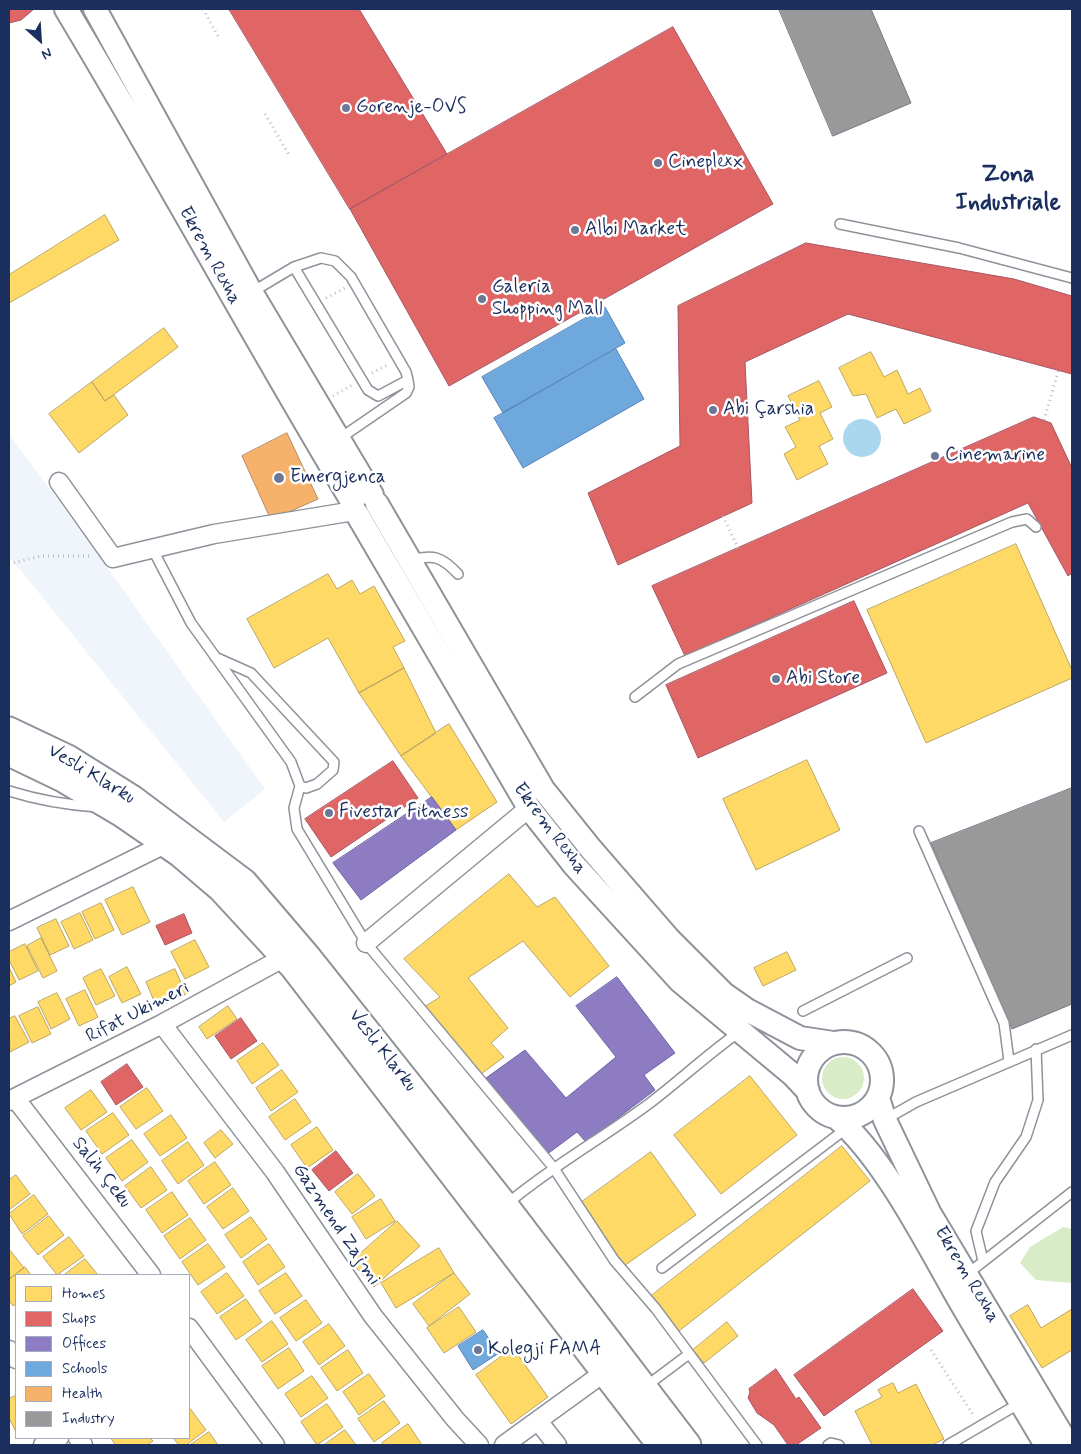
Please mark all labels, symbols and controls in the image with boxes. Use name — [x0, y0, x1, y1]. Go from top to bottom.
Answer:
north arrow — [15, 15, 65, 65]
text: N — [38, 43, 55, 64]
place label: Gorenje-OVS — [356, 97, 467, 119]
marker: Gorenje-OVS — [340, 102, 352, 114]
place label: Cineplexx — [668, 152, 743, 174]
marker: Cineplexx — [652, 157, 664, 169]
district label: Zona Industriale — [955, 162, 1061, 218]
street label: Ekrem Rexha — [173, 203, 245, 309]
place label: Albi Market — [585, 219, 686, 241]
marker: Albi Market — [569, 224, 581, 236]
place label: Galeria Shopping Mall — [492, 277, 603, 321]
marker: Galeria Shopping Mall — [476, 293, 488, 305]
place label: Abi Çarshia — [723, 399, 814, 421]
marker: Abi Çarshia — [707, 404, 719, 416]
place label: Cinemarine — [945, 445, 1045, 467]
marker: Cinemarine — [929, 450, 941, 462]
place label: Emergjenca — [290, 467, 385, 489]
marker: Emergjenca — [272, 471, 286, 485]
place label: Abi Store — [786, 668, 860, 690]
marker: Abi Store — [770, 673, 782, 685]
street label: Vesli Klarku — [43, 740, 139, 810]
street label: Ekrem Rexha — [507, 779, 591, 879]
place label: Fivestar Fitness — [339, 802, 469, 824]
marker: Fivestar Fitness — [323, 807, 335, 819]
street label: Rifat Ukimeri — [82, 977, 194, 1049]
street label: Vesli Klarku — [343, 1005, 421, 1097]
street label: Salih Çeku — [66, 1133, 136, 1213]
street label: Gazmend Zajmi — [287, 1160, 385, 1290]
street label: Ekrem Rexha — [928, 1223, 1004, 1327]
legend — [15, 1274, 190, 1439]
text: Homes — [62, 1284, 105, 1304]
text: Shops — [62, 1309, 96, 1329]
text: Offices — [62, 1334, 106, 1354]
place label: Kolegji FAMA — [488, 1339, 601, 1361]
marker: Kolegji FAMA — [472, 1344, 484, 1356]
text: Schools — [62, 1359, 108, 1379]
text: Health — [62, 1384, 103, 1404]
text: Industry — [62, 1409, 115, 1429]

